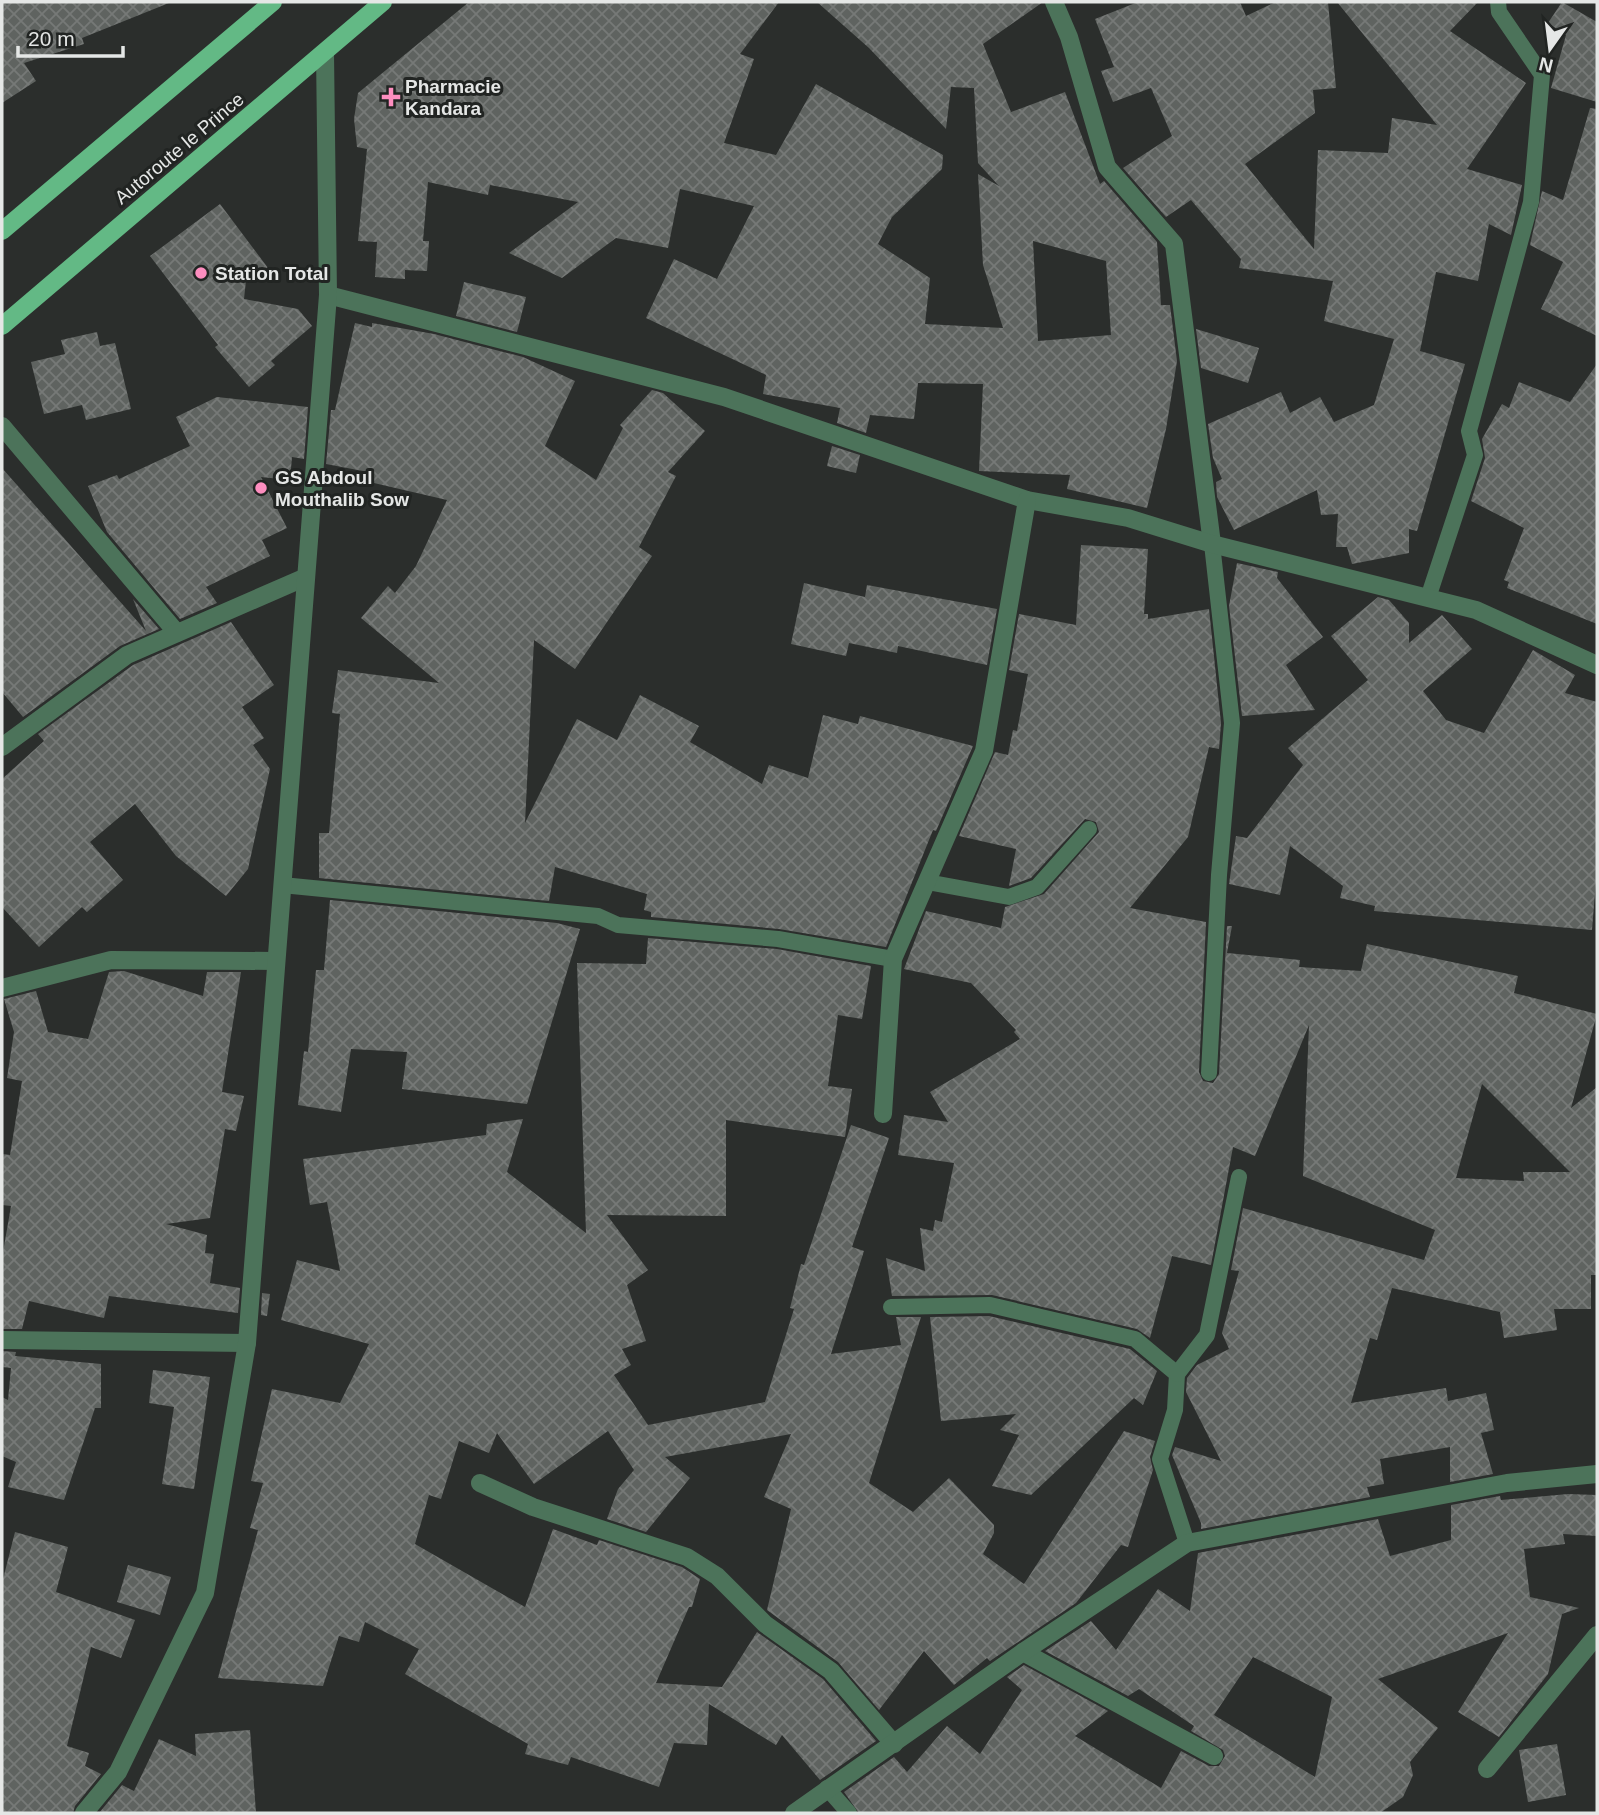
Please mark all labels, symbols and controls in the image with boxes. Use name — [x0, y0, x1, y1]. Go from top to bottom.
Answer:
scale bar — [18, 14, 122, 58]
north arrow — [1515, 14, 1585, 84]
text: 20 m — [28, 27, 75, 50]
text: N — [1537, 53, 1555, 77]
place label: Pharmacie Kandara — [405, 76, 501, 119]
street label: Autoroute le Prince — [111, 88, 248, 208]
marker: Pharmacie Kandara — [383, 89, 399, 105]
place label: Station Total — [215, 263, 329, 284]
marker: Station Total — [193, 265, 209, 281]
place label: GS Abdoul Mouthalib Sow — [275, 467, 409, 510]
marker: GS Abdoul Mouthalib Sow — [253, 480, 269, 496]

